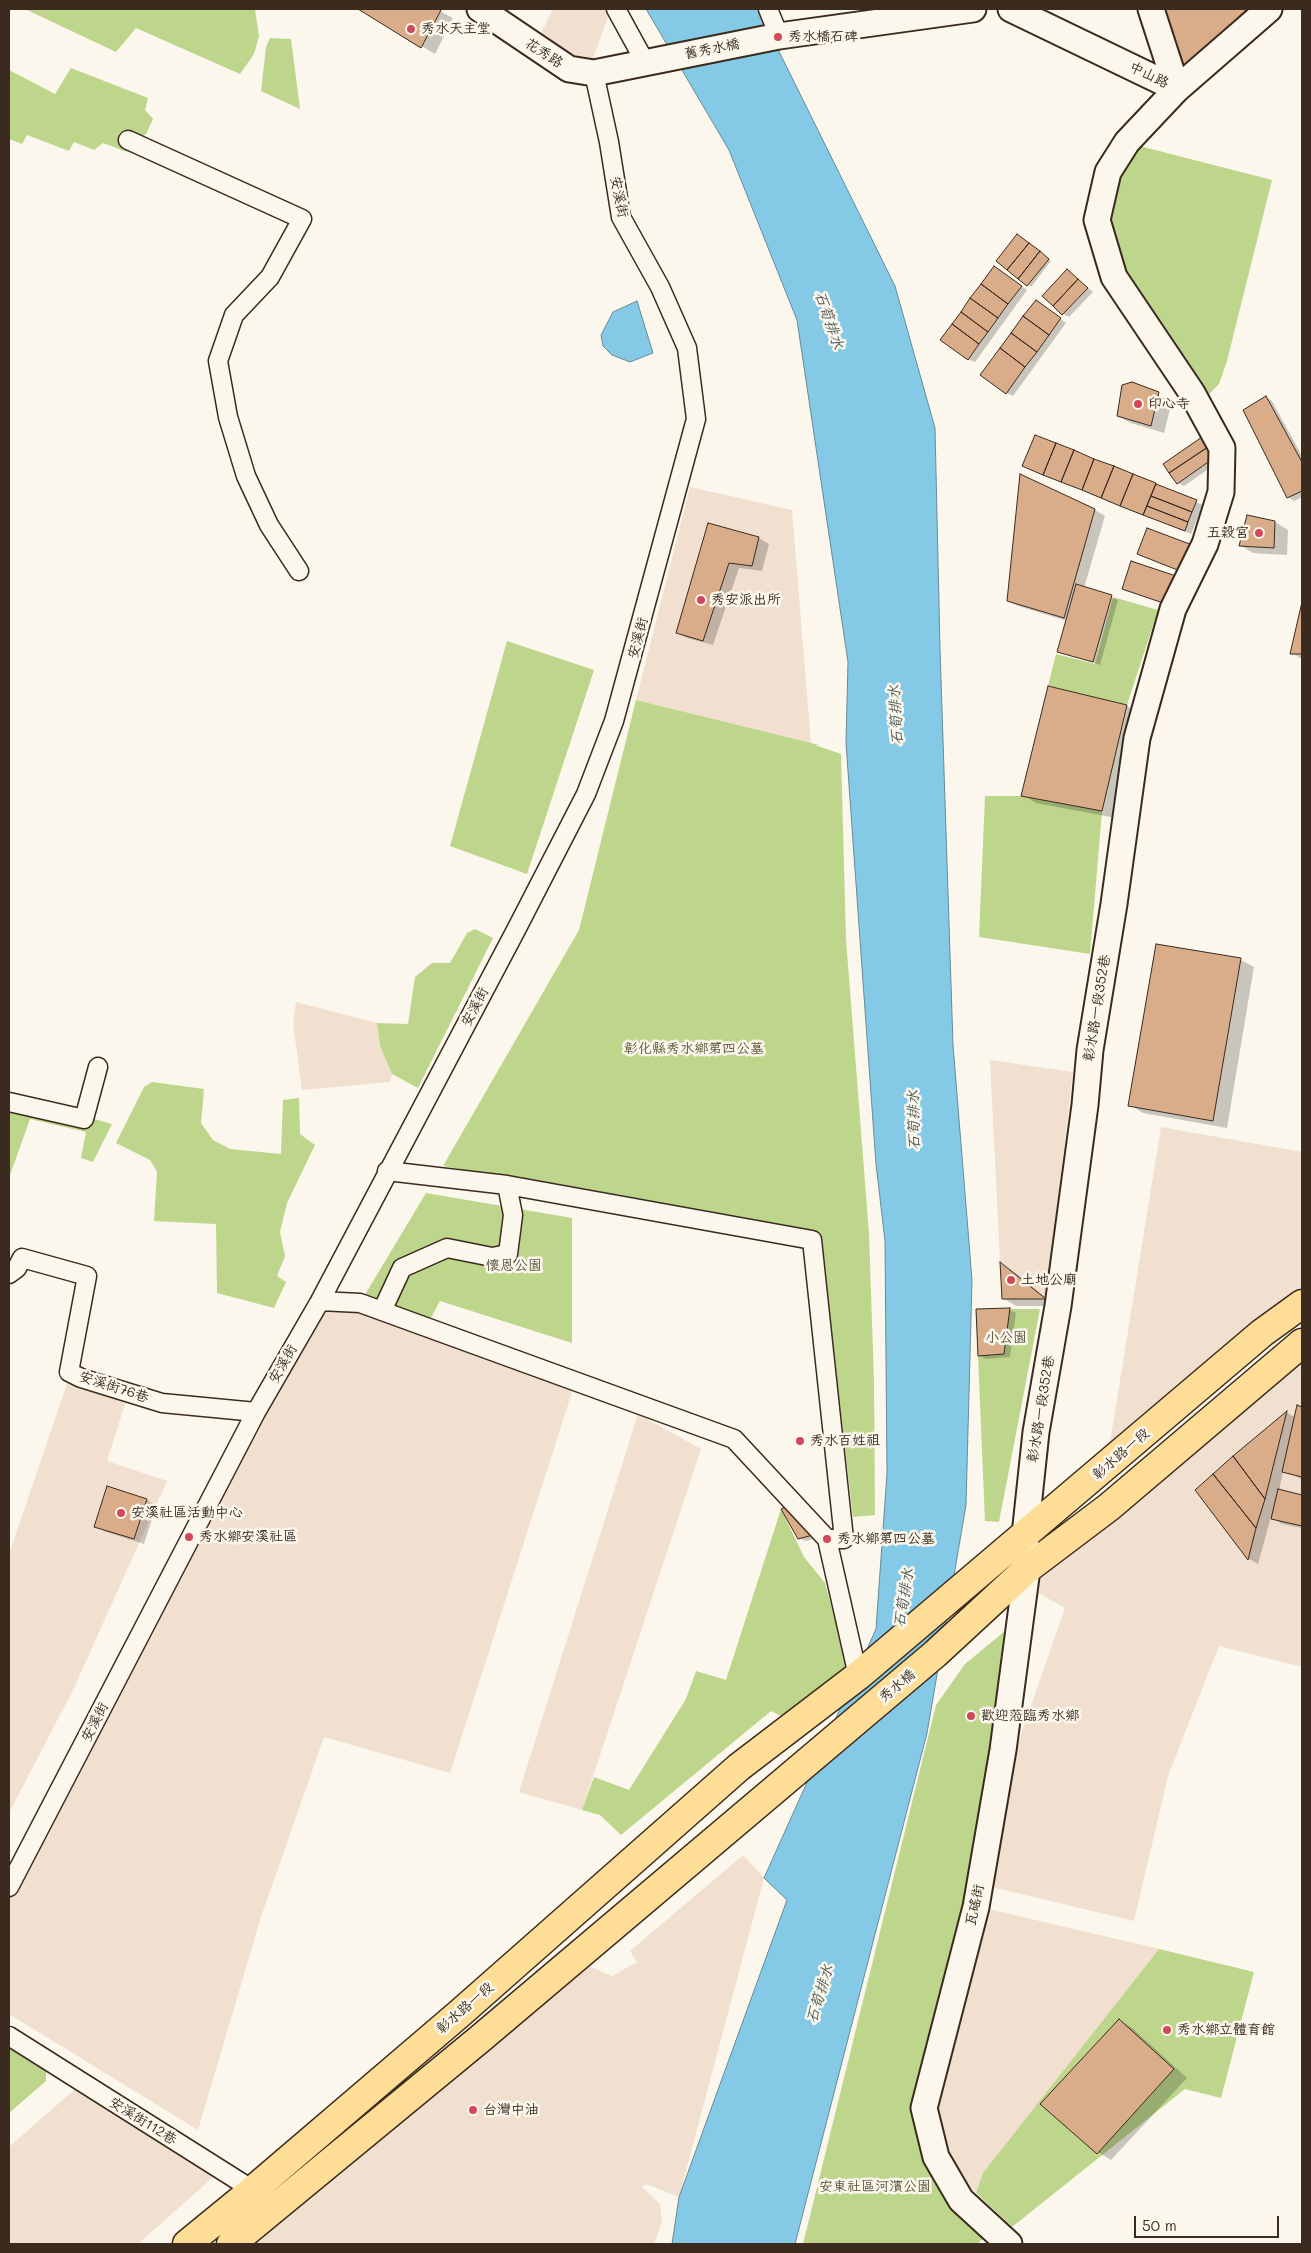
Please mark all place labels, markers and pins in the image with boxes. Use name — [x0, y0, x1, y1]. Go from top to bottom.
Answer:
place label: 秀水天主堂 — [421, 21, 491, 37]
marker: 秀水天主堂 — [405, 23, 417, 35]
place label: 秀水橋石碑 — [788, 29, 858, 45]
marker: 秀水橋石碑 — [772, 31, 784, 43]
place label: 印心寺 — [1148, 396, 1190, 412]
marker: 印心寺 — [1132, 398, 1144, 410]
place label: 五穀宮 — [1207, 525, 1249, 541]
marker: 五穀宮 — [1253, 527, 1265, 539]
place label: 秀安派出所 — [711, 592, 781, 608]
marker: 秀安派出所 — [695, 594, 707, 606]
place label: 土地公廟 — [1021, 1272, 1077, 1288]
marker: 土地公廟 — [1005, 1274, 1017, 1286]
place label: 秀水百姓祖 — [810, 1433, 880, 1449]
marker: 秀水百姓祖 — [794, 1435, 806, 1447]
place label: 安溪社區活動中心 — [131, 1505, 243, 1521]
marker: 安溪社區活動中心 — [115, 1507, 127, 1519]
place label: 秀水鄉安溪社區 — [199, 1529, 297, 1545]
marker: 秀水鄉安溪社區 — [183, 1531, 195, 1543]
place label: 秀水鄉第四公墓 — [837, 1531, 935, 1547]
marker: 秀水鄉第四公墓 — [821, 1533, 833, 1545]
place label: 歡迎蒞臨秀水鄉 — [981, 1708, 1079, 1724]
marker: 歡迎蒞臨秀水鄉 — [965, 1710, 977, 1722]
place label: 秀水鄉立體育館 — [1177, 2022, 1275, 2038]
marker: 秀水鄉立體育館 — [1161, 2024, 1173, 2036]
place label: 台灣中油 — [483, 2102, 539, 2118]
marker: 台灣中油 — [467, 2104, 479, 2116]

